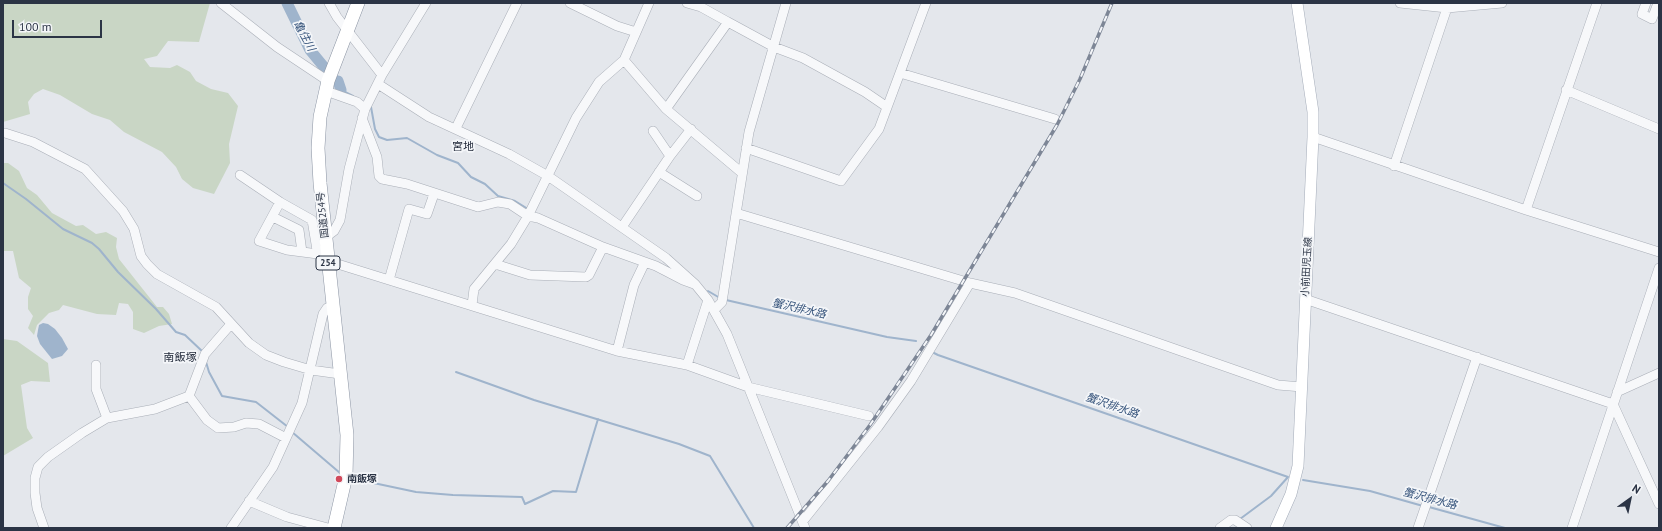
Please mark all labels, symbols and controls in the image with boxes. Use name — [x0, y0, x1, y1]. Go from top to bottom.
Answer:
scale bar — [14, 12, 104, 38]
water label: 亀住川 — [290, 18, 318, 54]
text: 100 m — [19, 19, 52, 34]
district label: 宮地 — [452, 140, 474, 154]
street label: 国道254号 — [315, 191, 331, 239]
street label: 小前田児玉線 — [1299, 237, 1315, 297]
road number: 254 — [316, 256, 340, 270]
water label: 蟹沢排水路 — [771, 296, 827, 322]
district label: 南飯塚 — [164, 351, 196, 365]
water label: 蟹沢排水路 — [1084, 391, 1140, 421]
place label: 南飯塚 — [347, 473, 377, 485]
marker: 南飯塚 — [334, 474, 344, 484]
north arrow — [1610, 479, 1650, 519]
text: N — [1630, 481, 1643, 497]
water label: 蟹沢排水路 — [1402, 486, 1458, 512]

